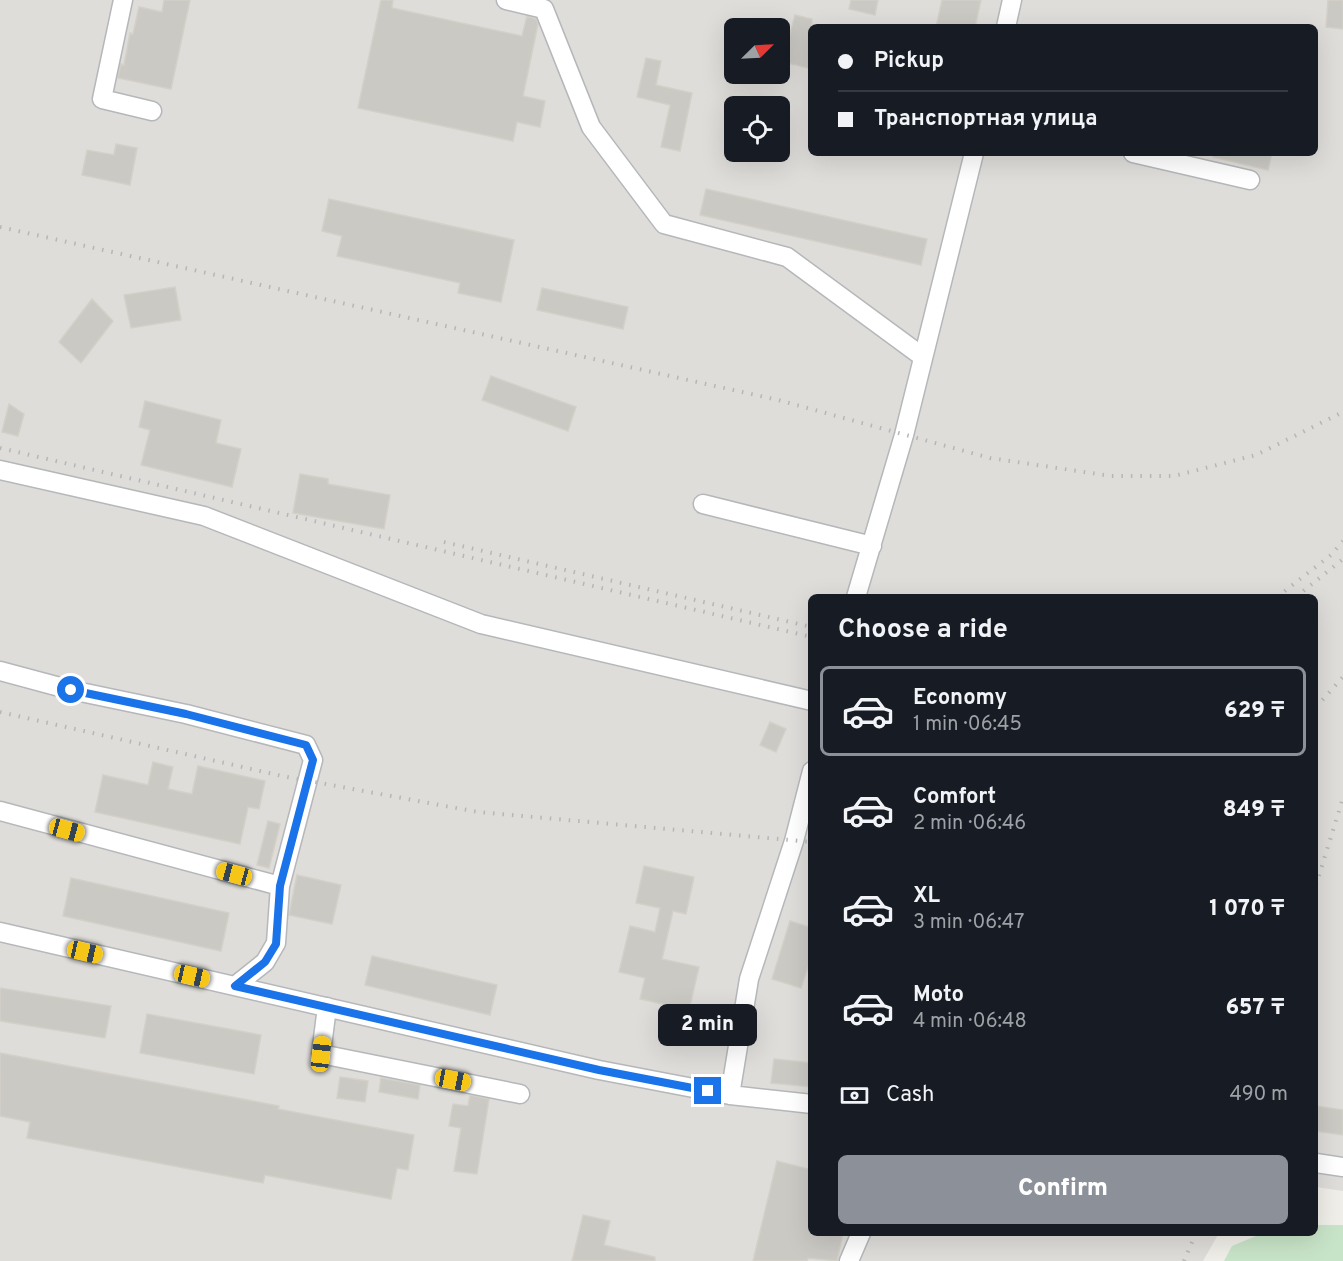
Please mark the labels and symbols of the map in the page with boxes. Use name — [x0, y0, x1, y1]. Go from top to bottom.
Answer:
north arrow — [724, 18, 790, 84]
route start — [57, 676, 84, 703]
car — [47, 817, 87, 843]
car — [214, 861, 254, 887]
car — [65, 939, 105, 965]
car — [172, 963, 212, 989]
callout: 2 min — [658, 1004, 758, 1046]
car — [310, 1035, 332, 1073]
car — [434, 1068, 472, 1092]
route end — [694, 1077, 721, 1104]

